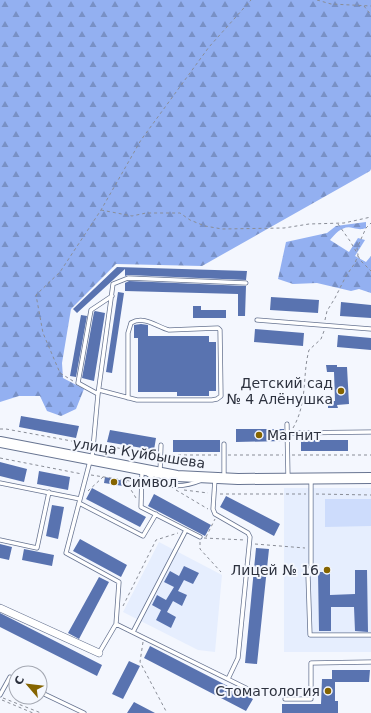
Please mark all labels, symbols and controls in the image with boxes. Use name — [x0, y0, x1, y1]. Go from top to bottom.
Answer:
place label: Детский сад № 4 Алёнушка — [226, 375, 333, 407]
marker: Детский сад № 4 Алёнушка — [336, 386, 346, 396]
place label: Магнит — [267, 427, 321, 443]
marker: Магнит — [254, 430, 264, 440]
street label: улица Куйбышева — [71, 435, 207, 471]
place label: Символ — [122, 474, 177, 490]
marker: Символ — [109, 477, 119, 487]
place label: Лицей № 16 — [231, 562, 319, 578]
marker: Лицей № 16 — [322, 565, 332, 575]
north arrow — [8, 665, 48, 705]
text: С — [12, 674, 27, 687]
place label: Стоматология — [215, 683, 320, 699]
marker: Стоматология — [323, 686, 333, 696]

